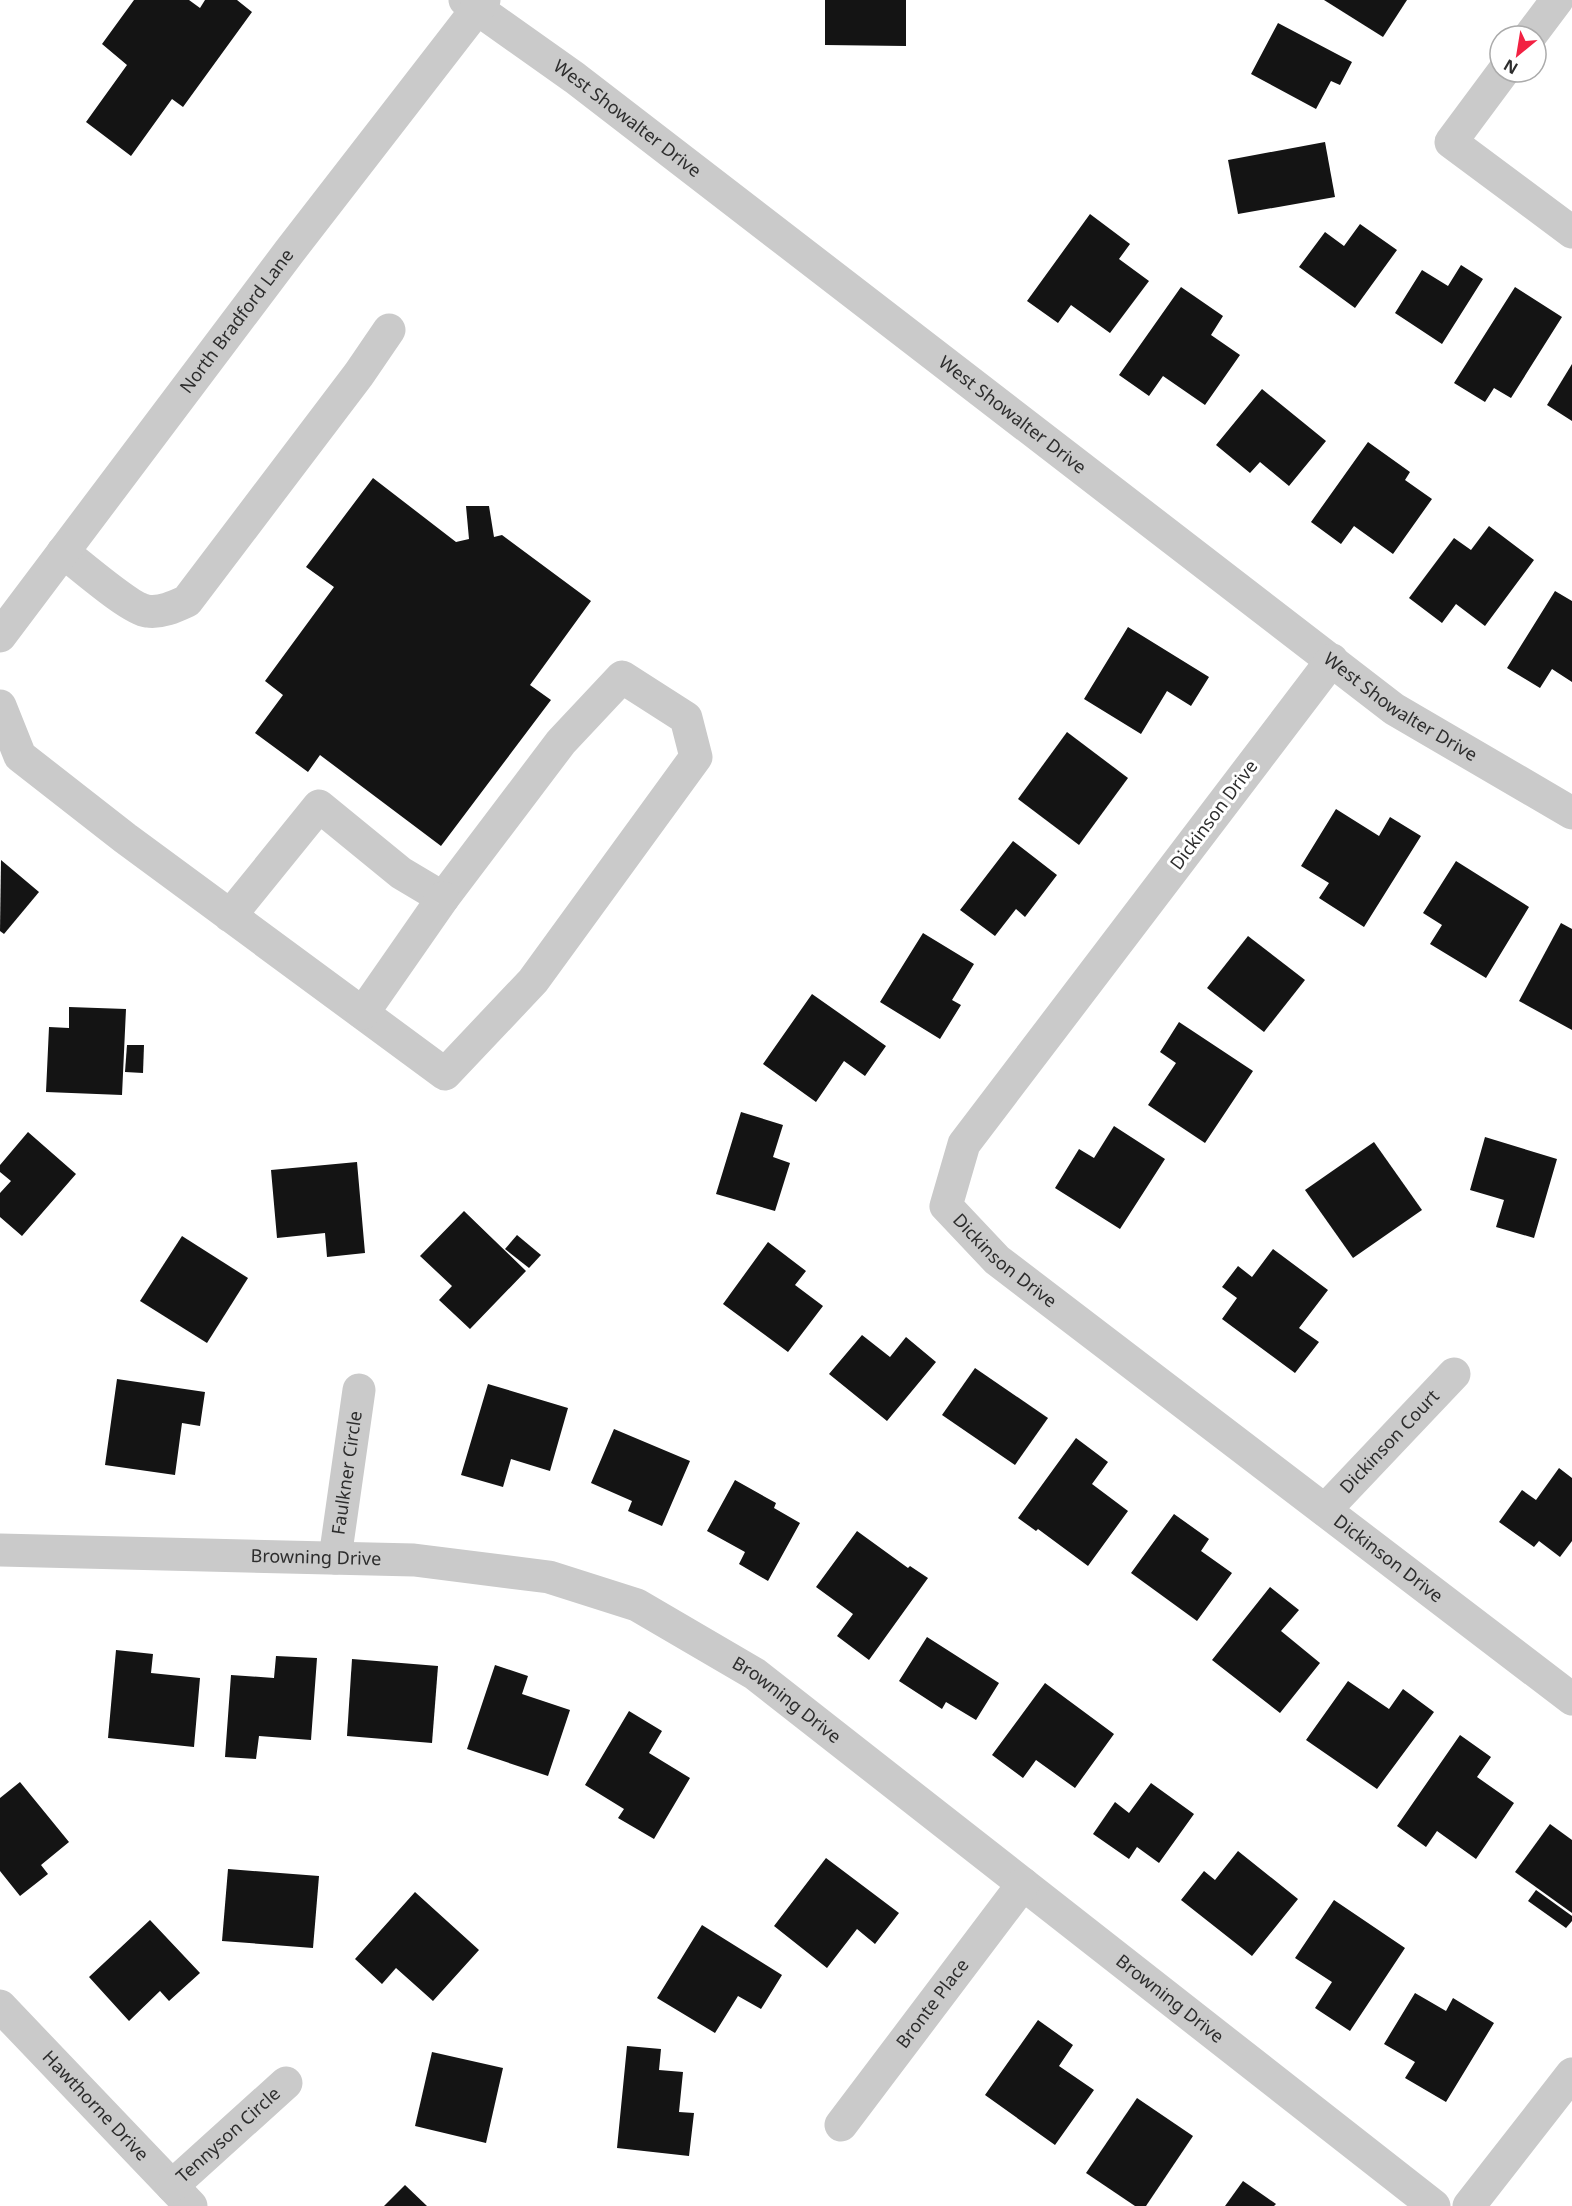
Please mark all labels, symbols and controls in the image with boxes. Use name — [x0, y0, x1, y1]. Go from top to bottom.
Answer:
north arrow — [1488, 24, 1548, 84]
street label: West Showalter Drive — [549, 54, 707, 182]
text: N — [1499, 54, 1522, 80]
street label: North Bradford Lane — [174, 243, 298, 398]
street label: West Showalter Drive — [934, 350, 1092, 479]
street label: West Showalter Drive — [1319, 646, 1482, 766]
street label: Dickinson Drive — [1164, 755, 1262, 874]
street label: Dickinson Drive — [948, 1208, 1062, 1312]
street label: Dickinson Court — [1334, 1384, 1444, 1498]
street label: Faulkner Circle — [325, 1409, 367, 1536]
street label: Dickinson Drive — [1329, 1508, 1448, 1607]
street label: Browning Drive — [250, 1543, 382, 1570]
street label: Browning Drive — [728, 1650, 847, 1748]
street label: Browning Drive — [1111, 1948, 1229, 2048]
street label: Bronte Place — [890, 1953, 973, 2053]
street label: Hawthorne Drive — [38, 2045, 154, 2165]
street label: Tennyson Circle — [171, 2081, 285, 2188]

